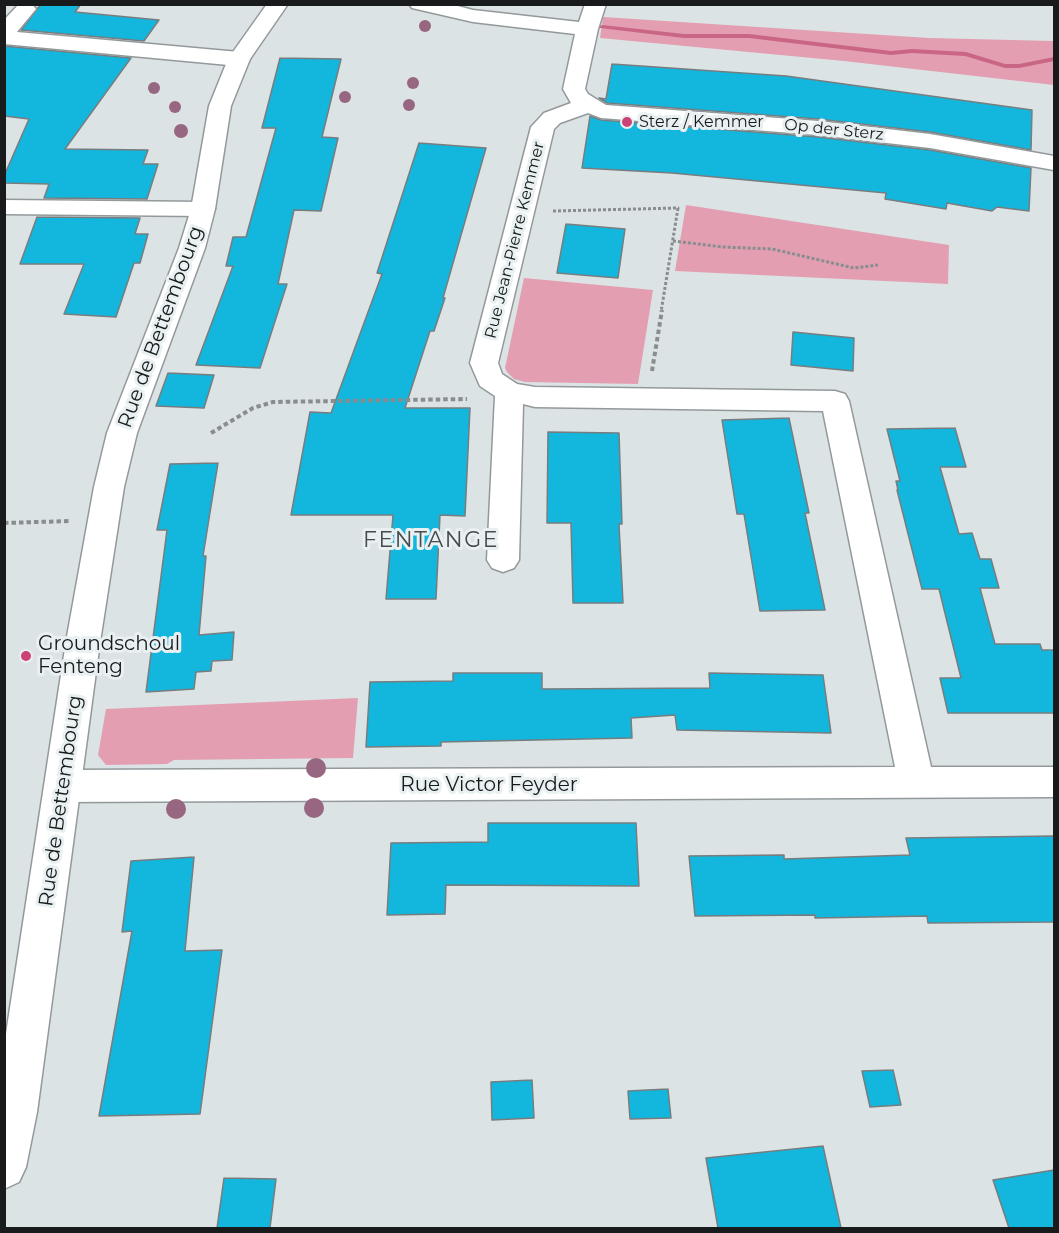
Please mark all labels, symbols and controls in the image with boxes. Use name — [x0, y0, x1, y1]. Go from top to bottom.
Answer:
place label: Sterz / Kemmer — [639, 112, 764, 132]
marker: Sterz / Kemmer — [620, 115, 634, 129]
street label: Op der Sterz — [783, 115, 885, 145]
street label: Rue Jean-Pierre Kemmer — [481, 139, 549, 341]
street label: Rue de Bettembourg — [113, 223, 209, 431]
district label: FENTANGE — [363, 528, 499, 554]
place label: Groundschoul Fenteng — [38, 632, 180, 679]
marker: Groundschoul Fenteng — [19, 649, 33, 663]
street label: Rue de Bettembourg — [34, 694, 88, 908]
street label: Rue Victor Feyder — [400, 773, 578, 797]

